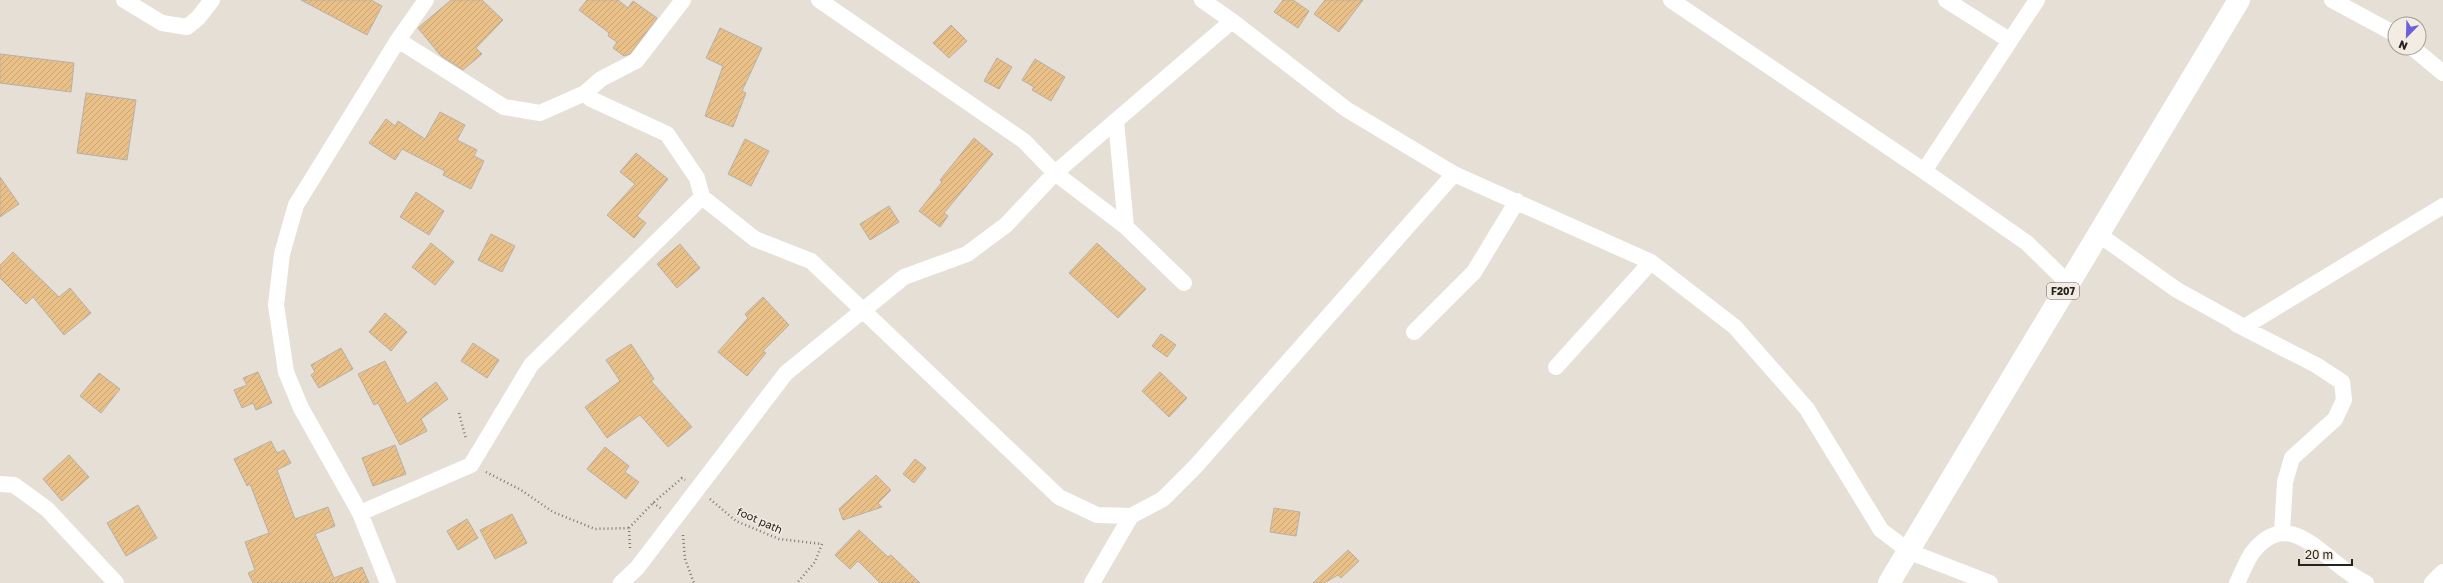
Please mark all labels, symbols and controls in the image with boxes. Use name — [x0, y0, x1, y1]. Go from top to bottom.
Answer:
north arrow — [2387, 16, 2427, 56]
text: N — [2397, 38, 2409, 53]
road number: F207 — [2047, 283, 2079, 299]
street label: foot path — [735, 504, 785, 536]
scale bar — [2299, 541, 2352, 567]
text: 20 m — [2305, 547, 2333, 562]

